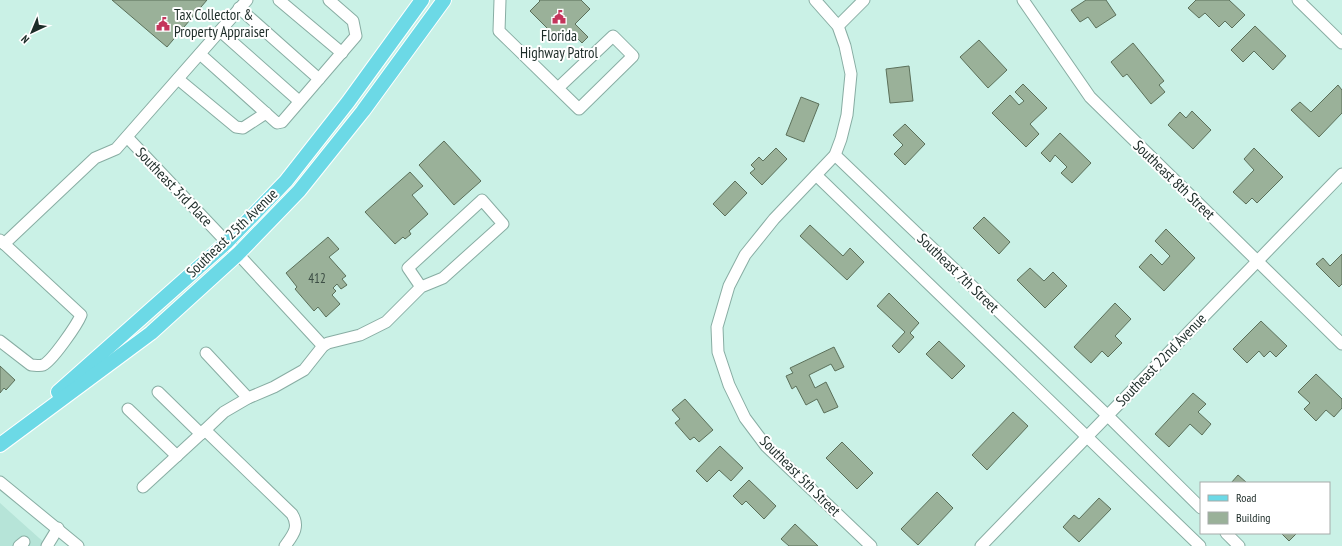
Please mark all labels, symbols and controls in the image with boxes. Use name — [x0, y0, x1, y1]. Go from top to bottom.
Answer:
place label: Tax Collector & Property Appraiser — [174, 5, 270, 41]
public building icon: Florida Highway Patrol — [551, 9, 567, 25]
north arrow — [12, 12, 52, 52]
public building icon: Tax Collector & Property Appraiser — [155, 16, 171, 32]
place label: Florida Highway Patrol — [520, 26, 599, 62]
text: N — [18, 32, 32, 46]
street label: Southeast 8th Street — [1129, 136, 1219, 223]
street label: Southeast 3rd Place — [132, 143, 217, 230]
street label: Southeast 25th Avenue — [182, 184, 281, 281]
street label: Southeast 7th Street — [914, 229, 1003, 316]
house number: 412 — [308, 270, 326, 287]
street label: Southeast 22nd Avenue — [1111, 309, 1210, 410]
street label: Southeast 5th Street — [756, 431, 845, 520]
legend — [1200, 482, 1330, 534]
text: Road — [1236, 490, 1256, 505]
text: Building — [1236, 510, 1271, 525]

